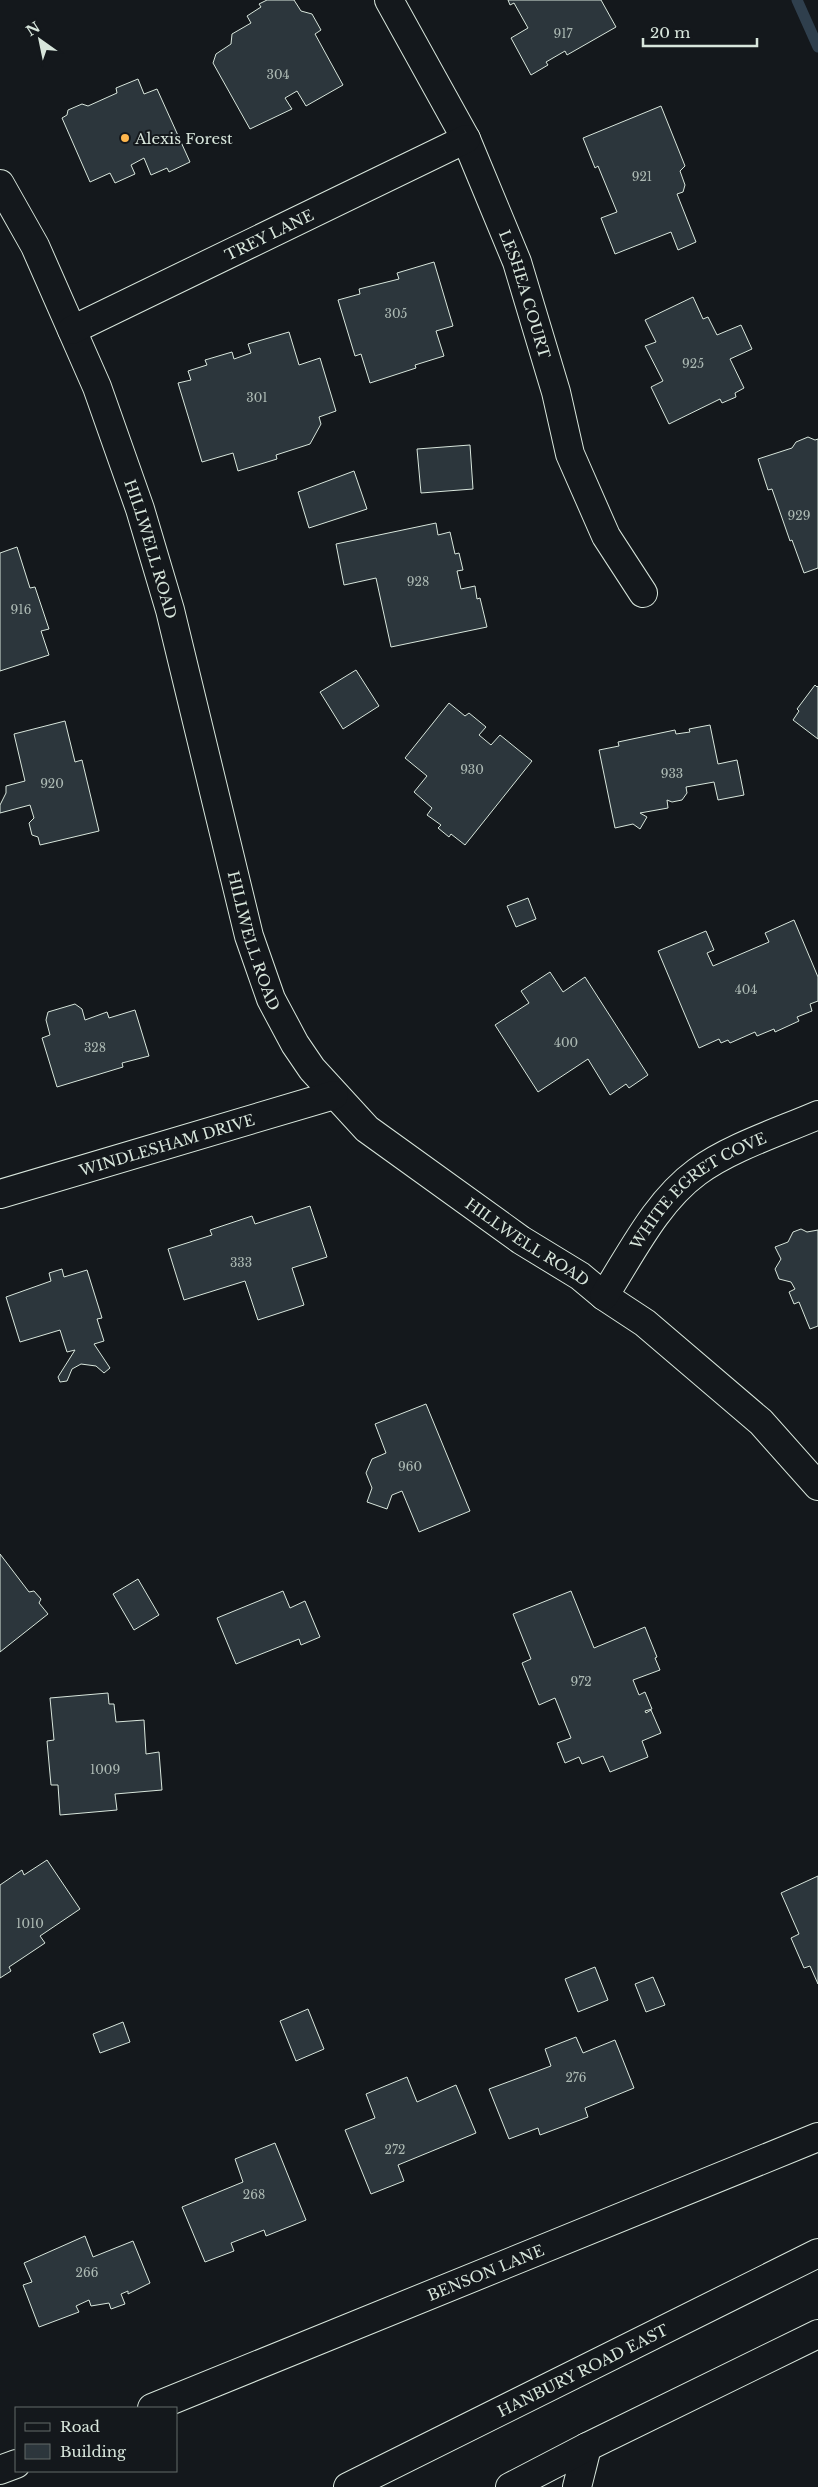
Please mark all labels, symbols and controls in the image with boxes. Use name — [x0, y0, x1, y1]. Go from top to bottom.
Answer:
north arrow — [15, 15, 65, 65]
scale bar — [643, 15, 757, 47]
text: N — [22, 18, 43, 40]
text: 20 m — [650, 23, 690, 42]
house number: 917 — [553, 26, 574, 41]
house number: 304 — [267, 67, 289, 82]
place label: Alexis Forest — [134, 129, 233, 148]
marker: Alexis Forest — [119, 132, 131, 144]
house number: 921 — [632, 169, 652, 184]
street label: TREY LANE — [222, 205, 317, 264]
street label: LESHEA COURT — [495, 227, 555, 360]
house number: 305 — [385, 306, 408, 321]
house number: 925 — [682, 356, 704, 371]
house number: 301 — [246, 390, 268, 405]
street label: HILLWELL ROAD — [121, 477, 181, 621]
house number: 929 — [788, 508, 810, 523]
house number: 928 — [407, 574, 429, 589]
house number: 916 — [11, 602, 32, 617]
house number: 930 — [460, 762, 484, 777]
house number: 933 — [661, 766, 683, 781]
house number: 920 — [40, 776, 64, 791]
street label: HILLWELL ROAD — [224, 869, 285, 1014]
house number: 404 — [735, 982, 757, 997]
house number: 400 — [554, 1035, 578, 1050]
house number: 328 — [84, 1040, 106, 1055]
street label: WINDLESHAM DRIVE — [76, 1110, 257, 1180]
street label: WHITE EGRET COVE — [625, 1128, 769, 1253]
street label: HILLWELL ROAD — [462, 1194, 594, 1290]
house number: 333 — [230, 1255, 252, 1270]
house number: 960 — [398, 1459, 422, 1474]
house number: 972 — [570, 1674, 592, 1689]
house number: 1009 — [90, 1762, 120, 1777]
house number: 1010 — [16, 1916, 44, 1931]
house number: 276 — [565, 2070, 587, 2085]
house number: 272 — [385, 2142, 405, 2157]
house number: 268 — [243, 2187, 265, 2202]
street label: BENSON LANE — [424, 2240, 547, 2305]
house number: 266 — [76, 2265, 99, 2280]
street label: HANBURY ROAD EAST — [494, 2320, 671, 2421]
legend — [15, 2407, 178, 2472]
text: Road — [60, 2417, 100, 2436]
text: Building — [60, 2442, 127, 2461]

